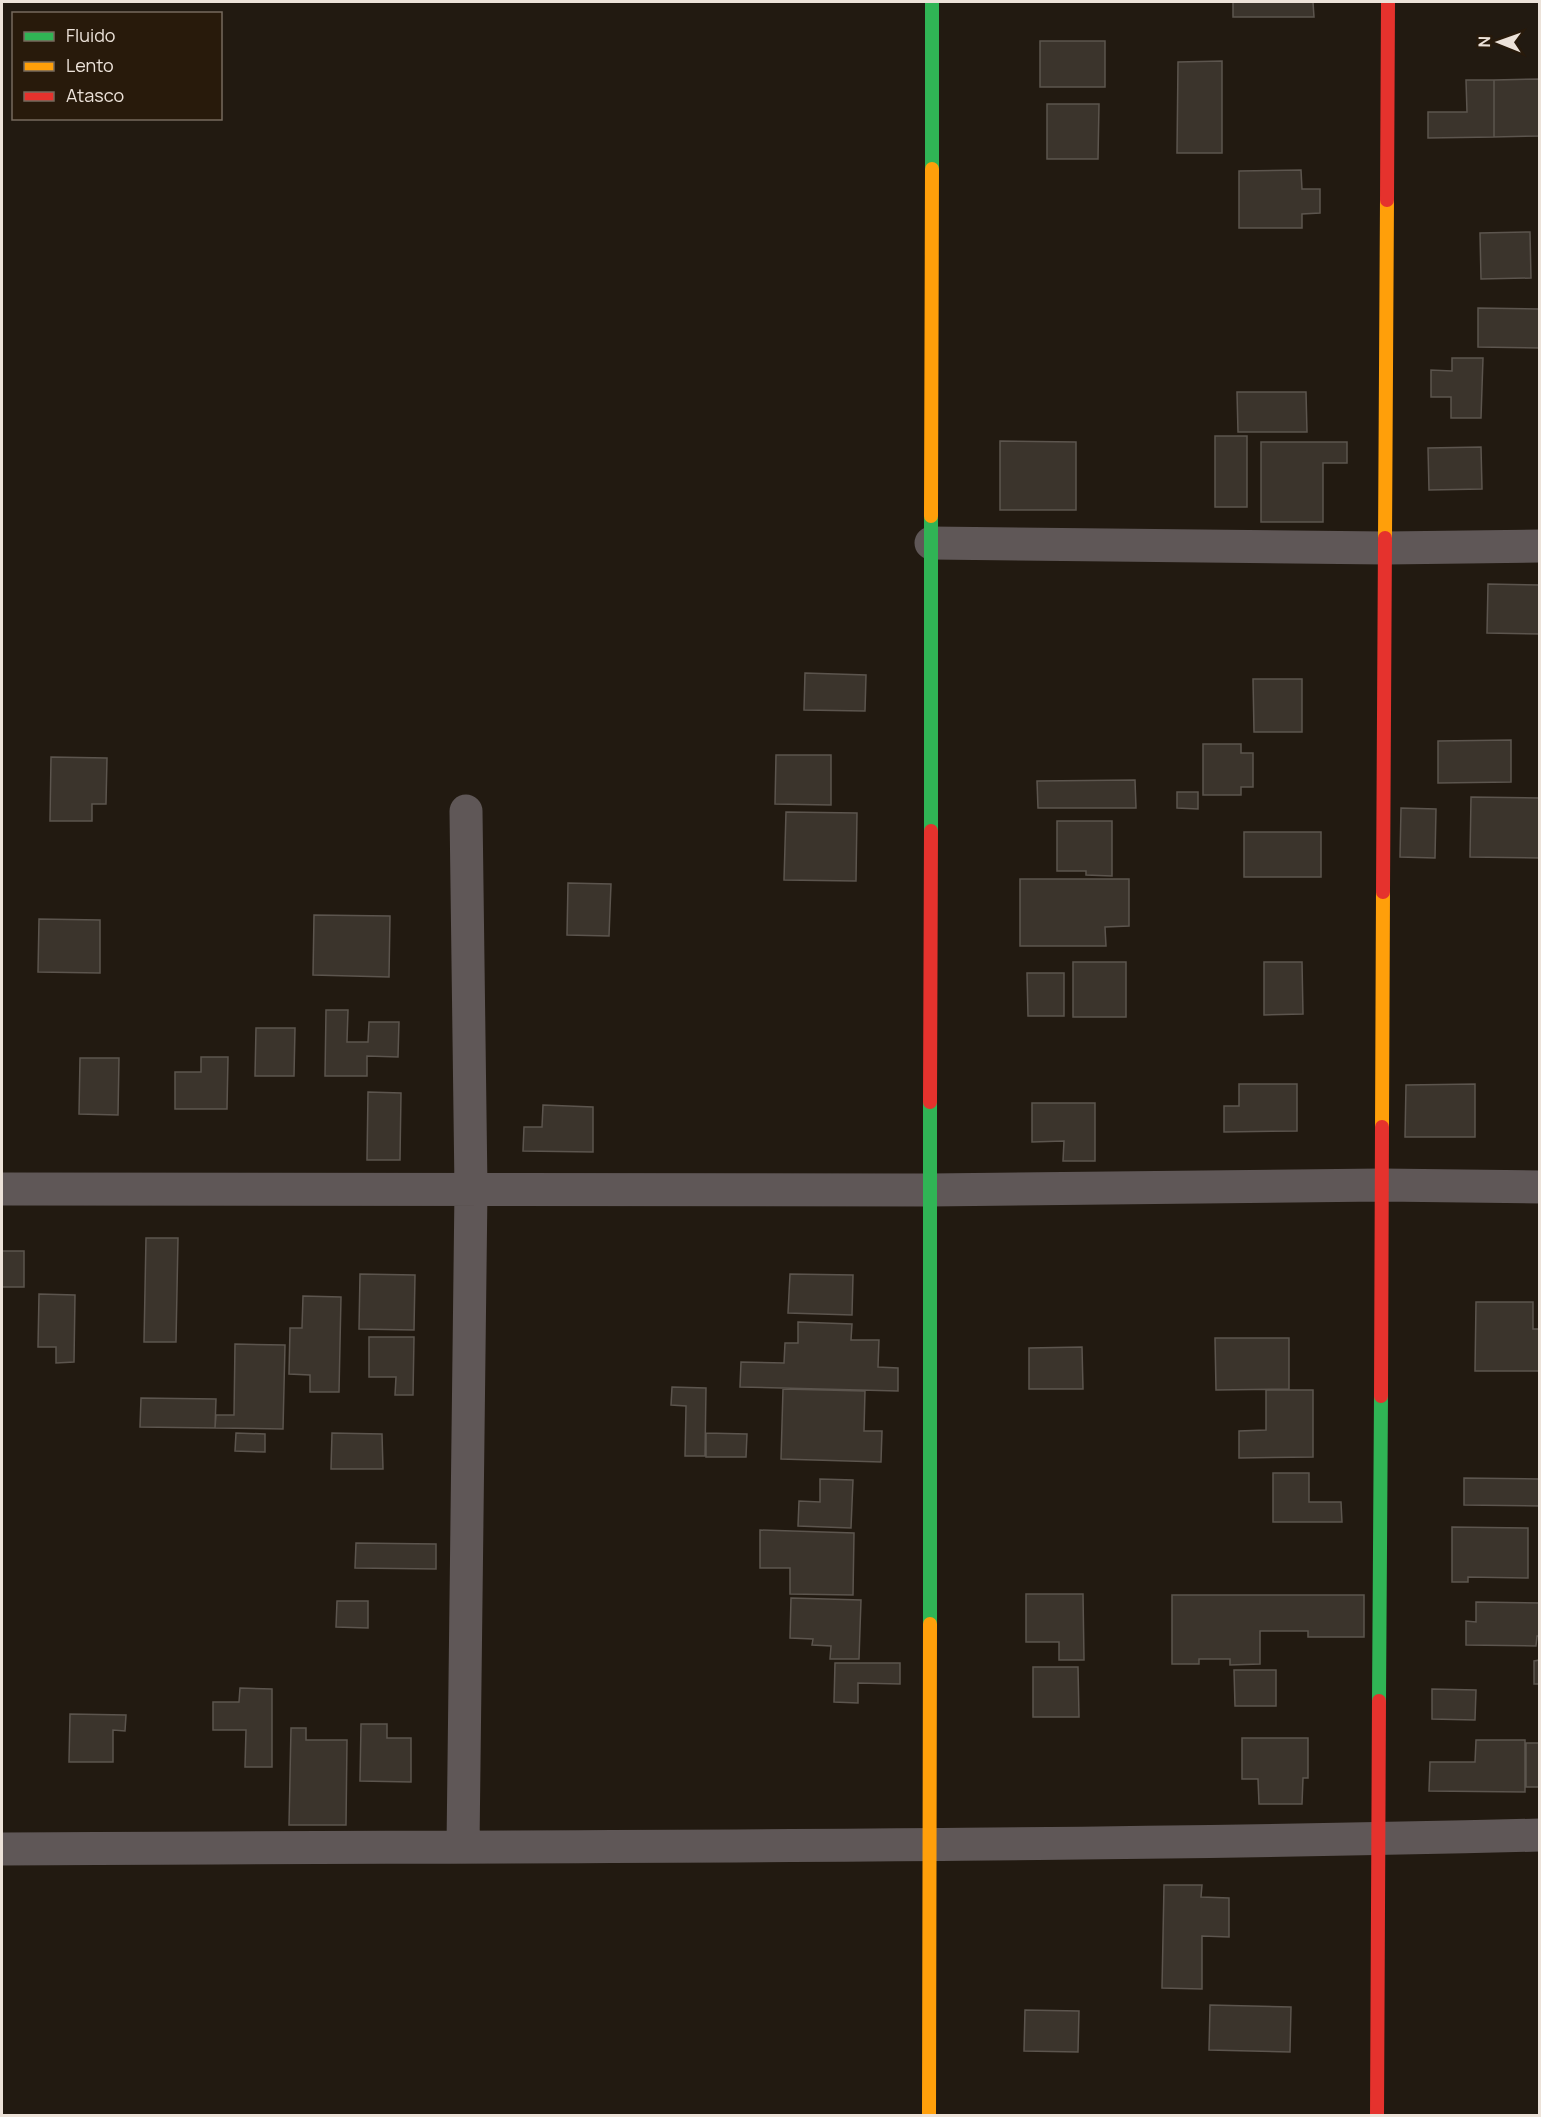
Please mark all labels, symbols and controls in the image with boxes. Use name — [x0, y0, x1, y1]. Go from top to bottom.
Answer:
legend — [12, 12, 222, 120]
north arrow — [1469, 12, 1529, 72]
text: Fluido — [66, 23, 115, 47]
text: N — [1473, 36, 1495, 48]
text: Lento — [66, 53, 114, 77]
text: Atasco — [66, 83, 124, 107]

